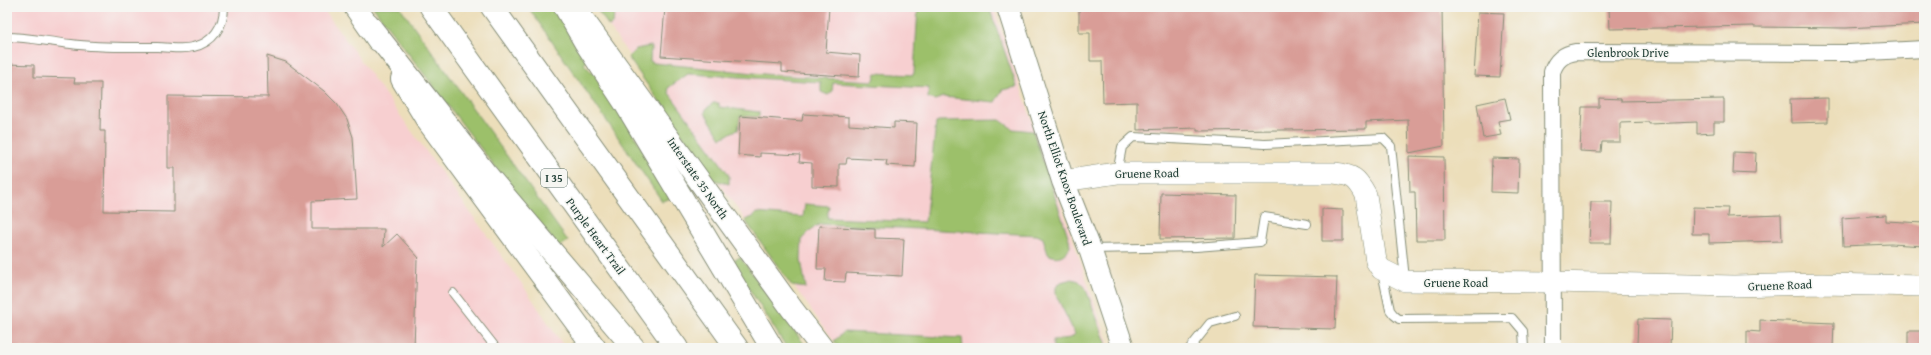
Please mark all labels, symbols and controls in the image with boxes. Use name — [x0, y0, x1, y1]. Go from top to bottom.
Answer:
street label: Glenbrook Drive — [1587, 44, 1669, 61]
street label: North Elliot Knox Boulevard — [1034, 108, 1096, 248]
street label: Interstate 35 North — [663, 134, 733, 223]
street label: Gruene Road — [1115, 164, 1180, 182]
road number: I 35 — [541, 169, 567, 187]
street label: Purple Heart Trail — [562, 194, 630, 278]
street label: Gruene Road — [1424, 274, 1489, 291]
street label: Gruene Road — [1748, 275, 1813, 295]

